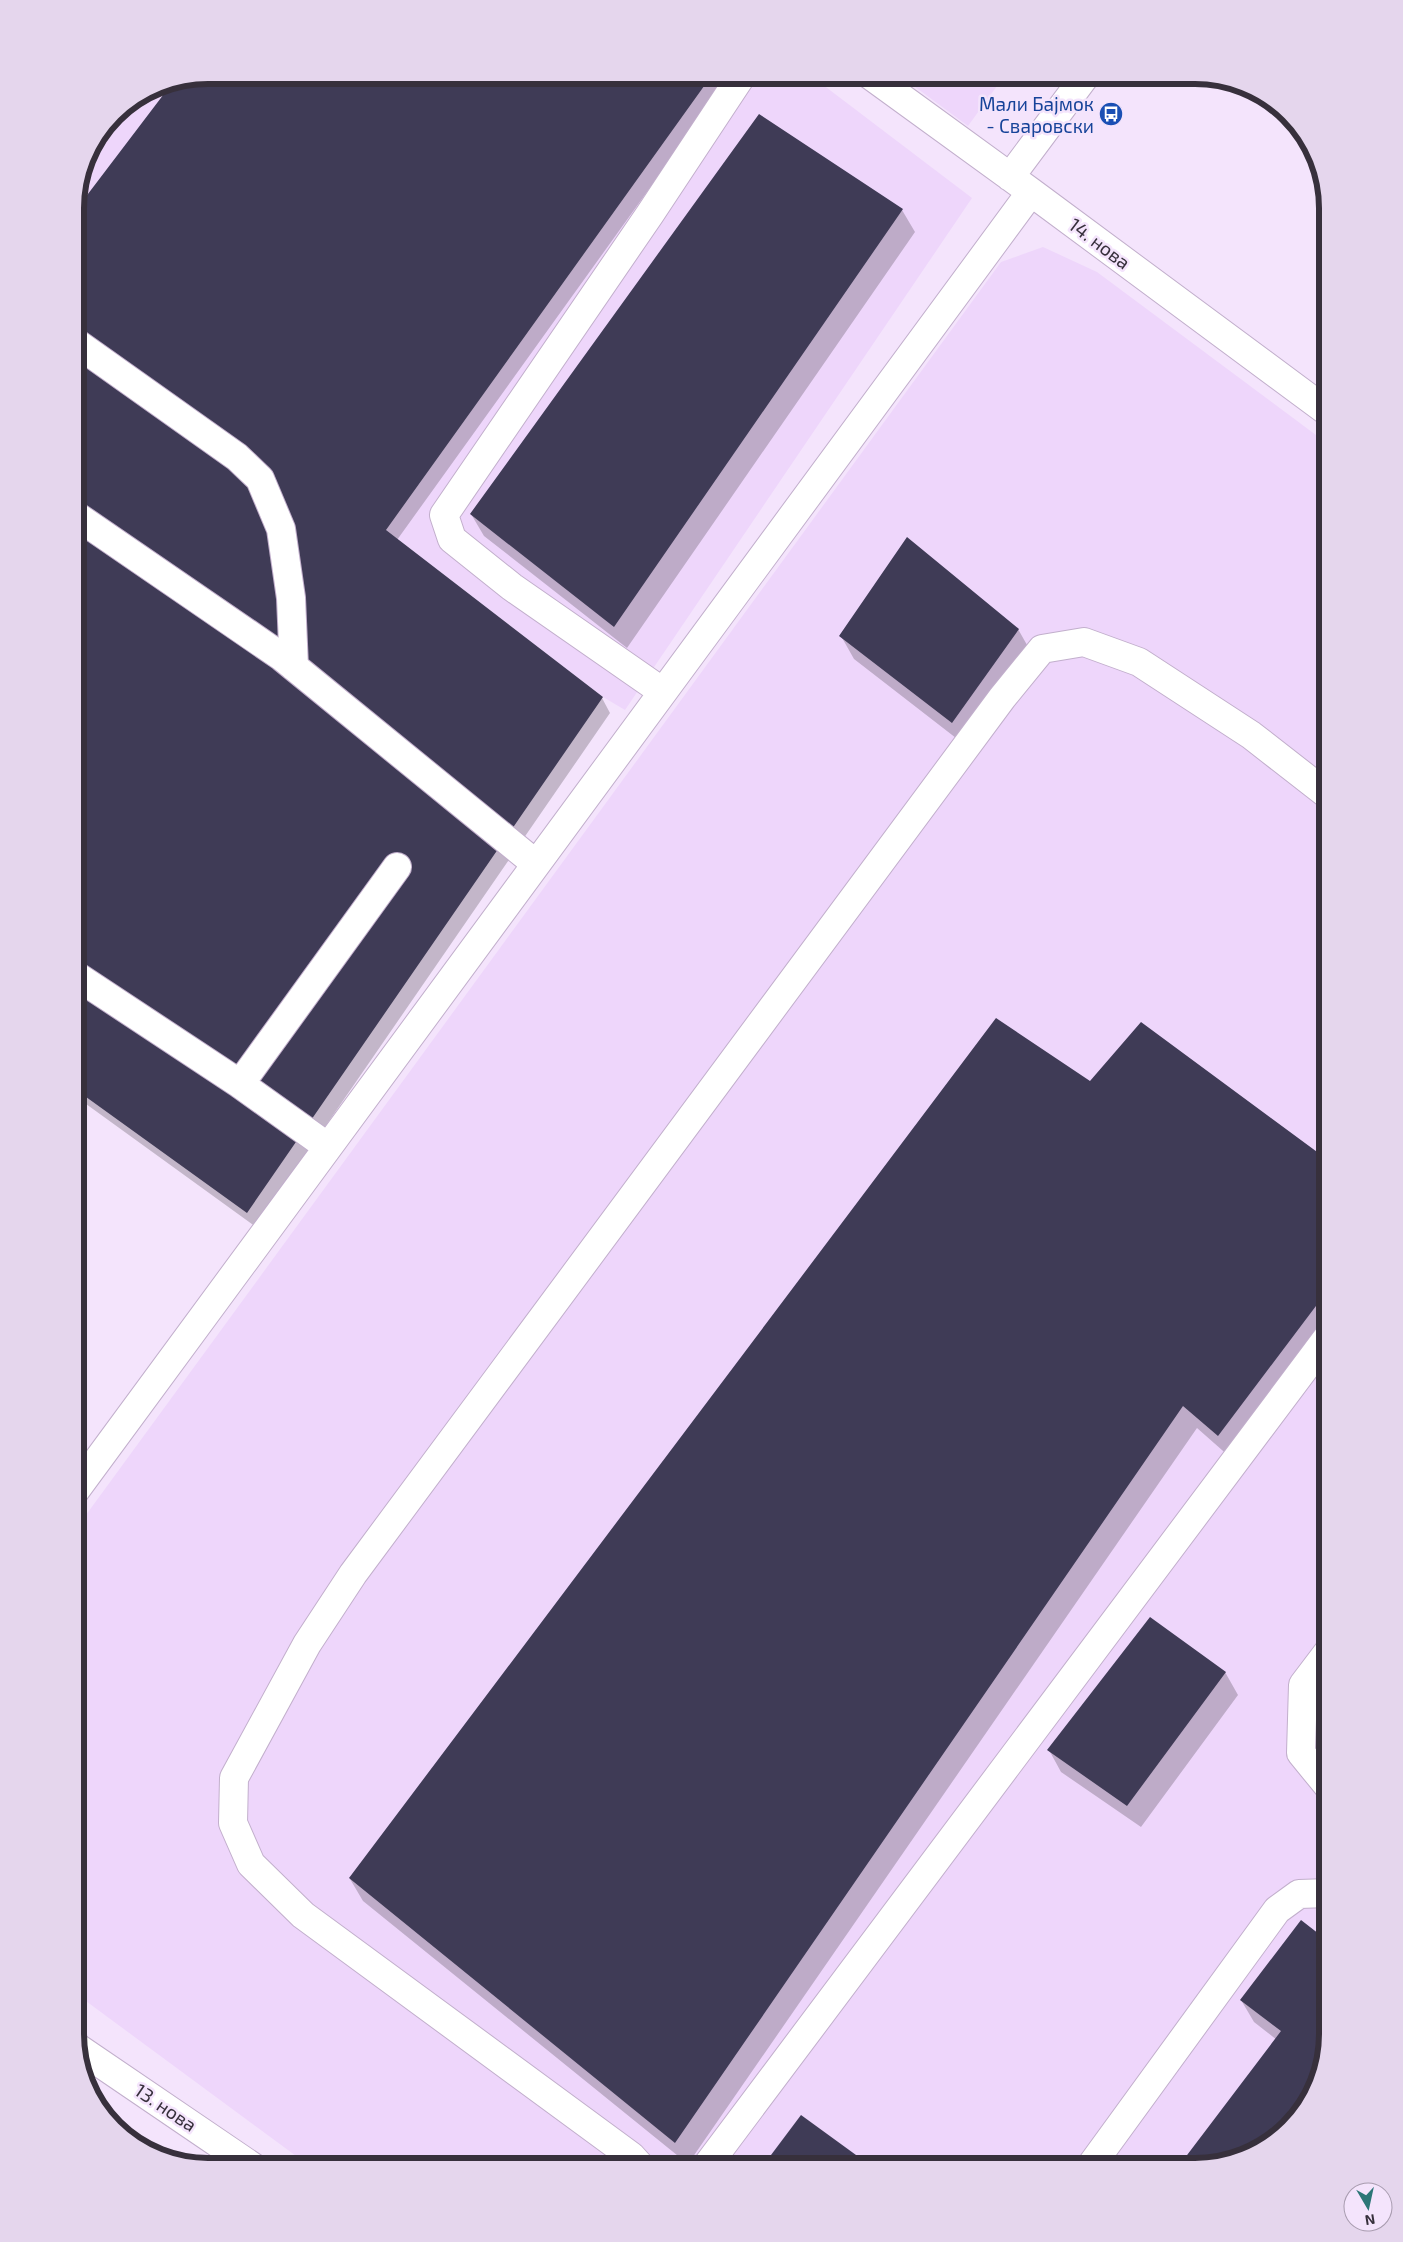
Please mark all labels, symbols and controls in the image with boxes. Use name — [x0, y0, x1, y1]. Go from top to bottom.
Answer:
place label: Мали Бајмок - Сваровски — [979, 92, 1094, 137]
bus stop icon: Мали Бајмок - Сваровски — [1098, 101, 1124, 127]
street label: 14. нова — [1065, 213, 1135, 273]
street label: 13. нова — [131, 2078, 201, 2136]
north arrow — [1343, 2182, 1393, 2232]
text: N — [1364, 2211, 1376, 2230]

